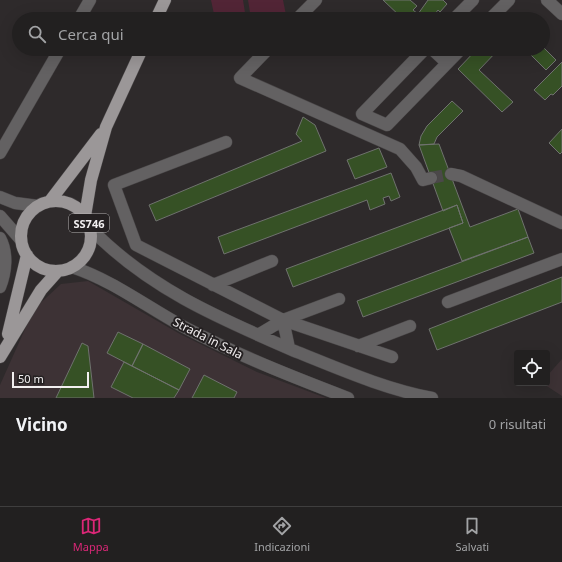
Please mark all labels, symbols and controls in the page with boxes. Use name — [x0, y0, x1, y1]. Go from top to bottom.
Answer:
search box — [12, 12, 550, 56]
icon: search — [26, 23, 48, 45]
text: Cerca qui — [58, 24, 124, 44]
road number: SS746 — [69, 214, 109, 232]
street label: Strada in Sala — [170, 313, 246, 363]
map controls — [514, 350, 550, 386]
button: locate — [514, 350, 550, 386]
scale bar — [12, 370, 89, 389]
text: 50 m — [18, 371, 44, 386]
text: Vicino — [16, 413, 68, 436]
text: 0 risultati — [489, 415, 546, 433]
tab: Mappa — [73, 515, 109, 554]
tab: Indicazioni — [254, 515, 310, 554]
tab: Salvati — [456, 515, 489, 554]

